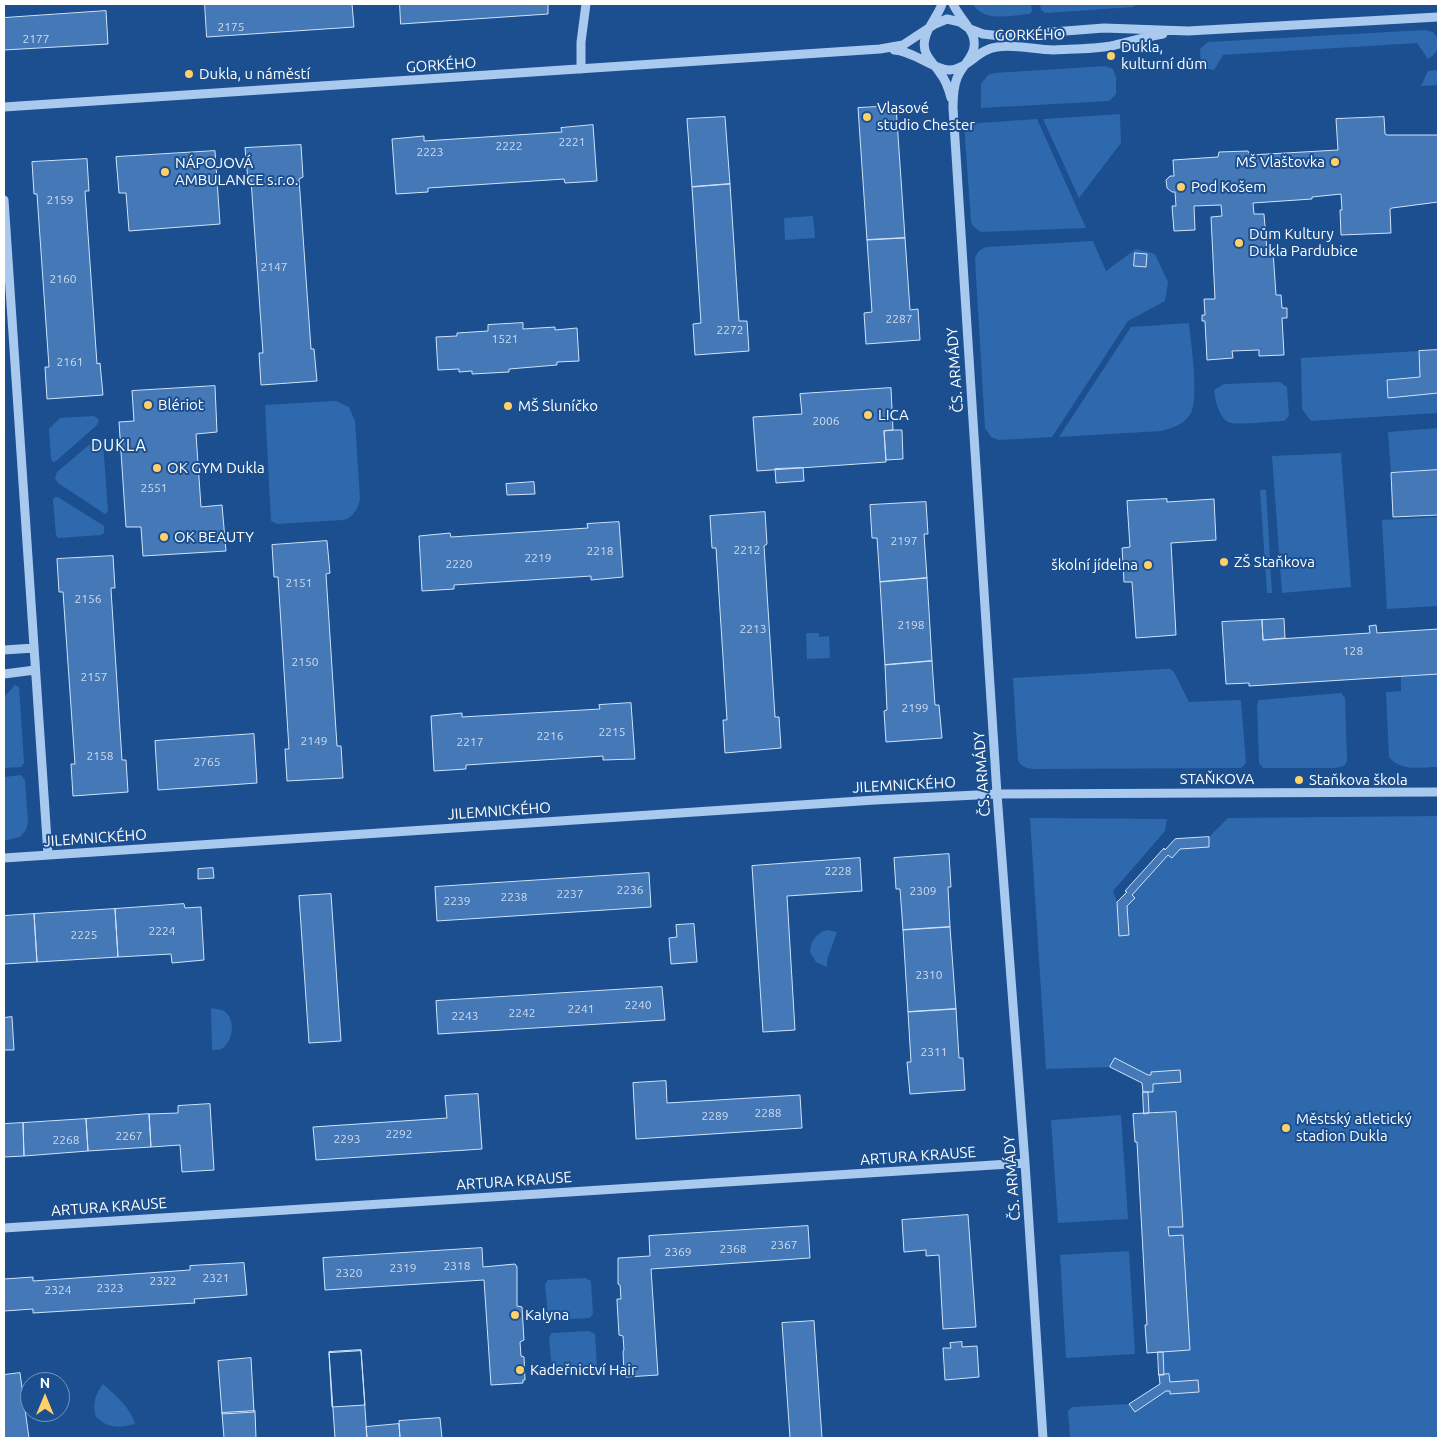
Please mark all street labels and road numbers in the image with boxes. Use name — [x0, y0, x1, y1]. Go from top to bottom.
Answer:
street label: GORKÉHO — [995, 25, 1065, 45]
street label: GORKÉHO — [405, 54, 477, 76]
street label: ČS. ARMÁDY — [943, 327, 967, 413]
street label: ČS. ARMÁDY — [970, 731, 994, 817]
street label: STAŇKOVA — [1180, 770, 1254, 788]
street label: JILEMNICKÉHO — [852, 773, 956, 797]
street label: JILEMNICKÉHO — [447, 798, 551, 824]
street label: JILEMNICKÉHO — [43, 825, 147, 851]
street label: ČS. ARMÁDY — [1000, 1135, 1024, 1221]
street label: ARTURA KRAUSE — [860, 1143, 976, 1169]
street label: ARTURA KRAUSE — [456, 1168, 572, 1194]
street label: ARTURA KRAUSE — [51, 1194, 167, 1220]

